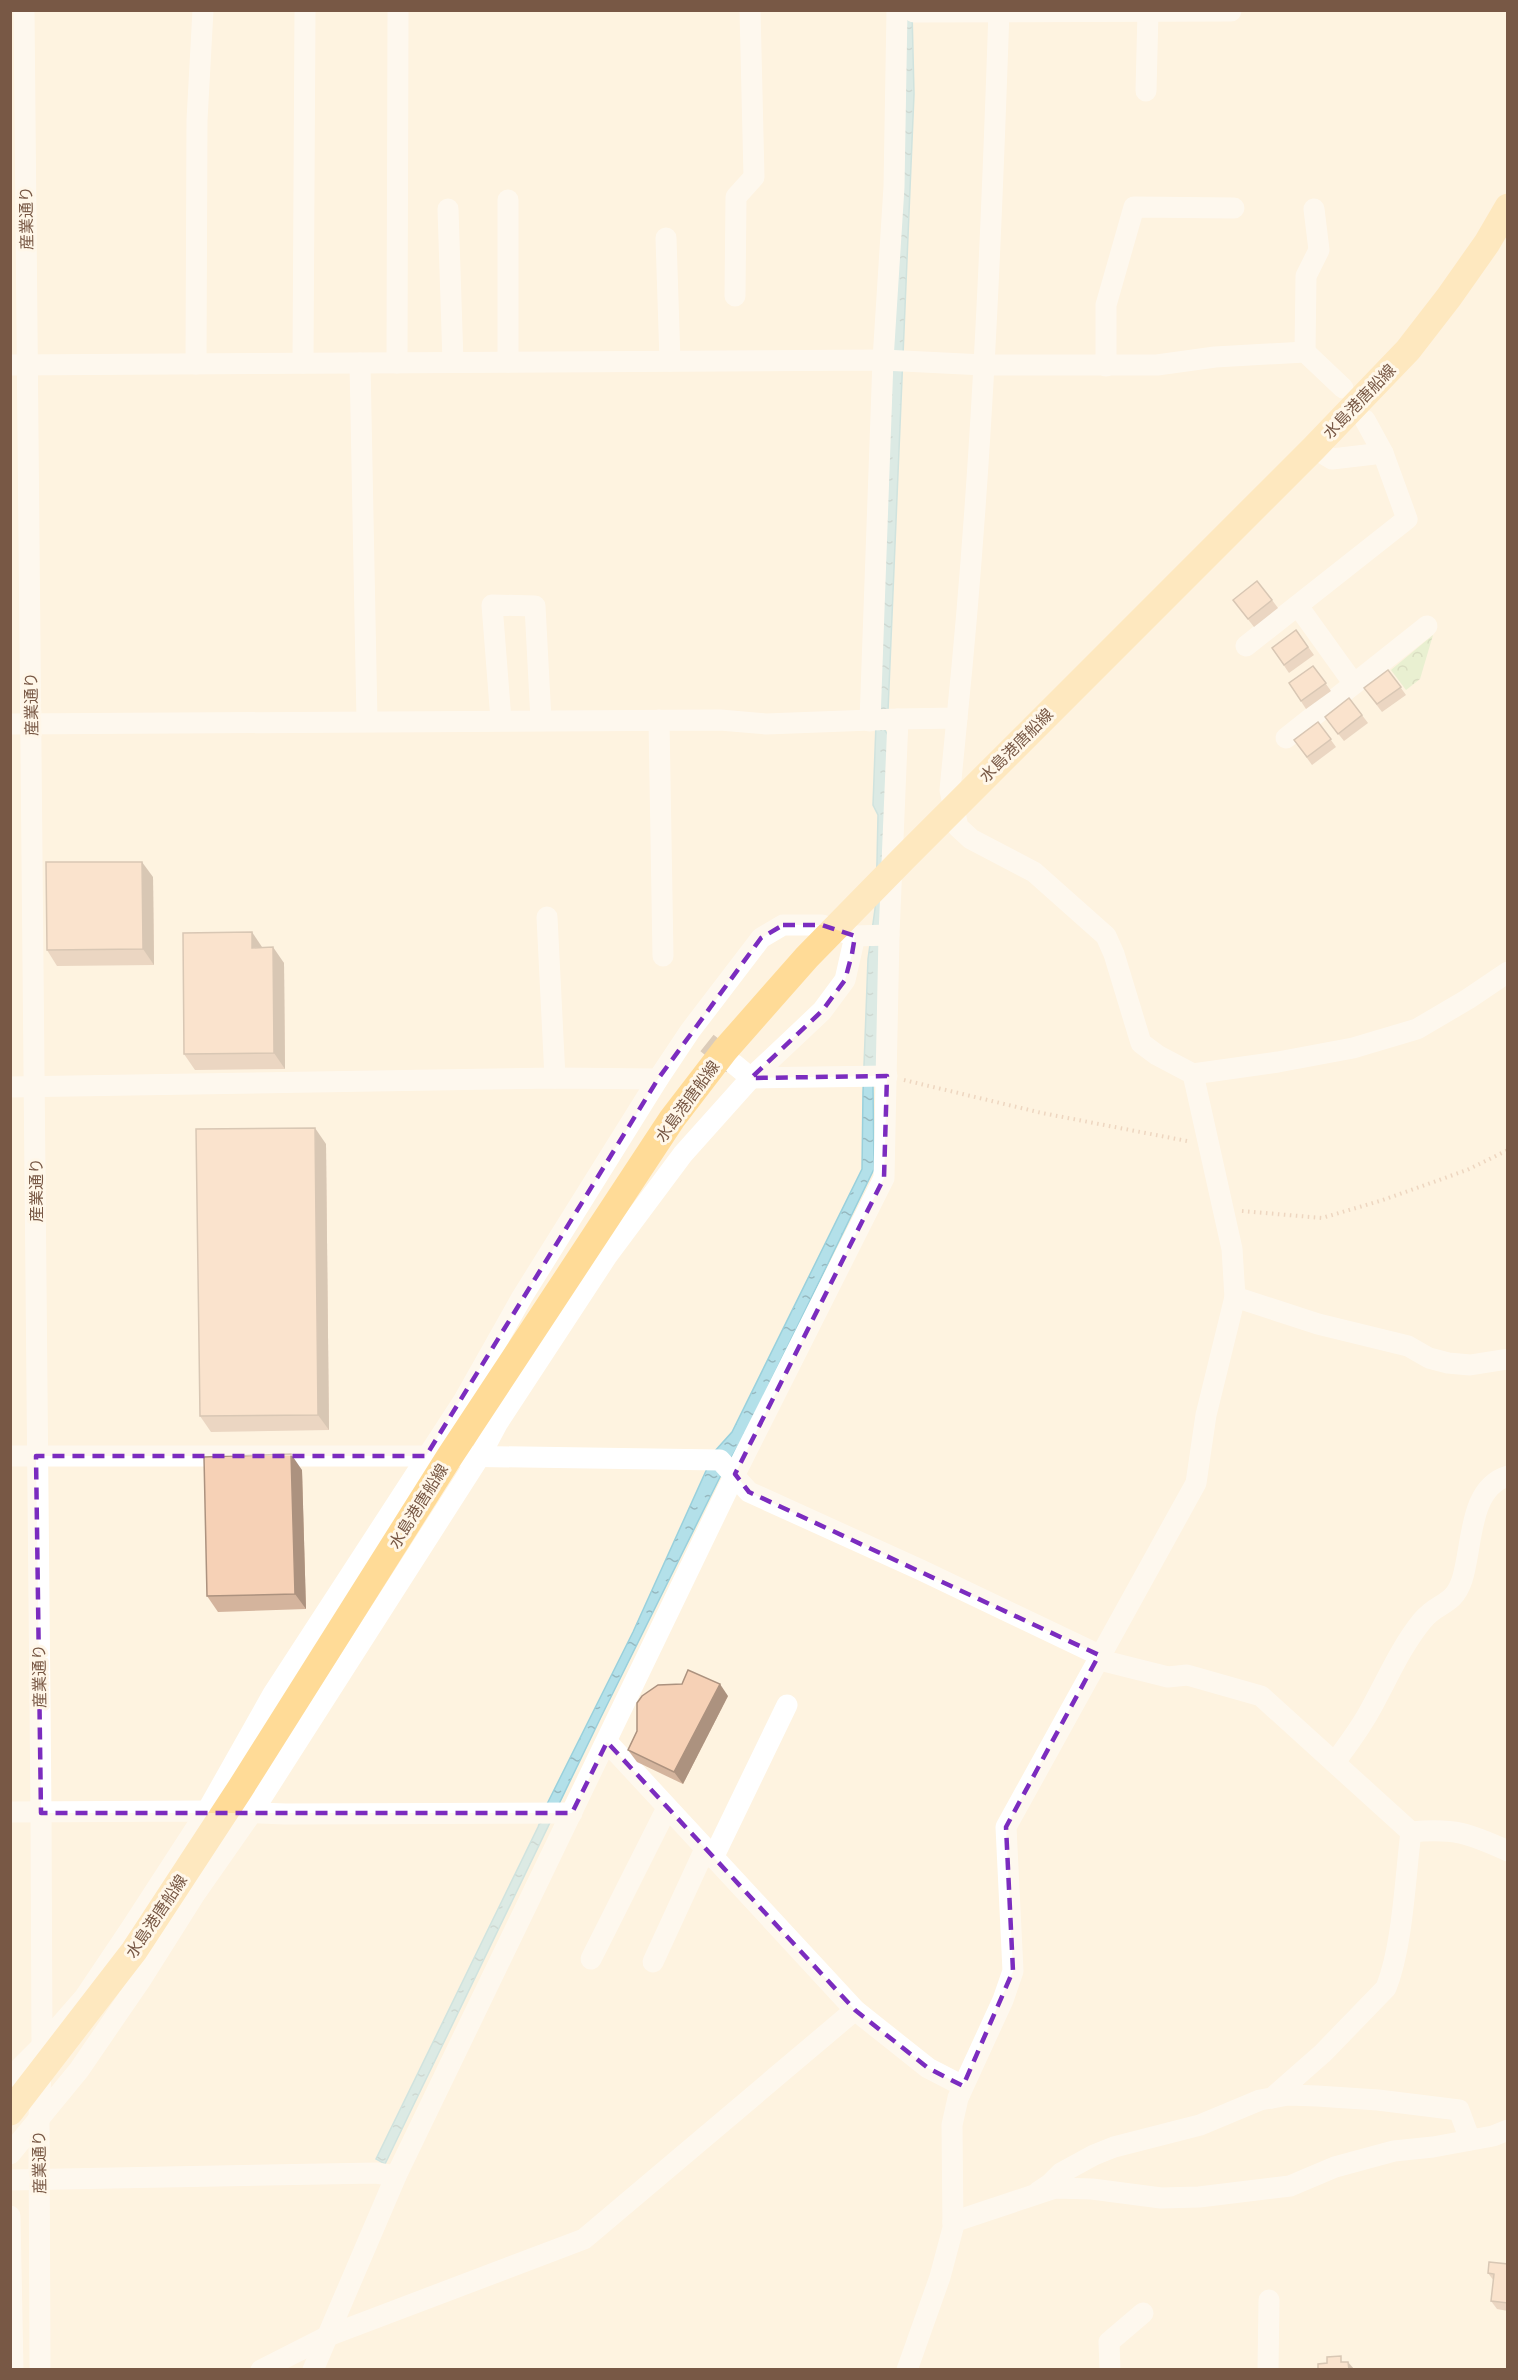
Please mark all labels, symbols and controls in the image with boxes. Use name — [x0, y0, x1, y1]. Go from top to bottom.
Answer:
street label: 産業通り — [15, 186, 37, 250]
street label: 水島港唐船線 — [1318, 360, 1400, 442]
street label: 産業通り — [20, 672, 42, 736]
street label: 水島港唐船線 — [975, 704, 1057, 786]
street label: 水島港唐船線 — [651, 1056, 723, 1146]
street label: 産業通り — [26, 1158, 46, 1222]
street label: 水島港唐船線 — [384, 1460, 452, 1552]
street label: 産業通り — [28, 1644, 50, 1708]
street label: 水島港唐船線 — [121, 1871, 191, 1961]
street label: 産業通り — [28, 2130, 50, 2194]

